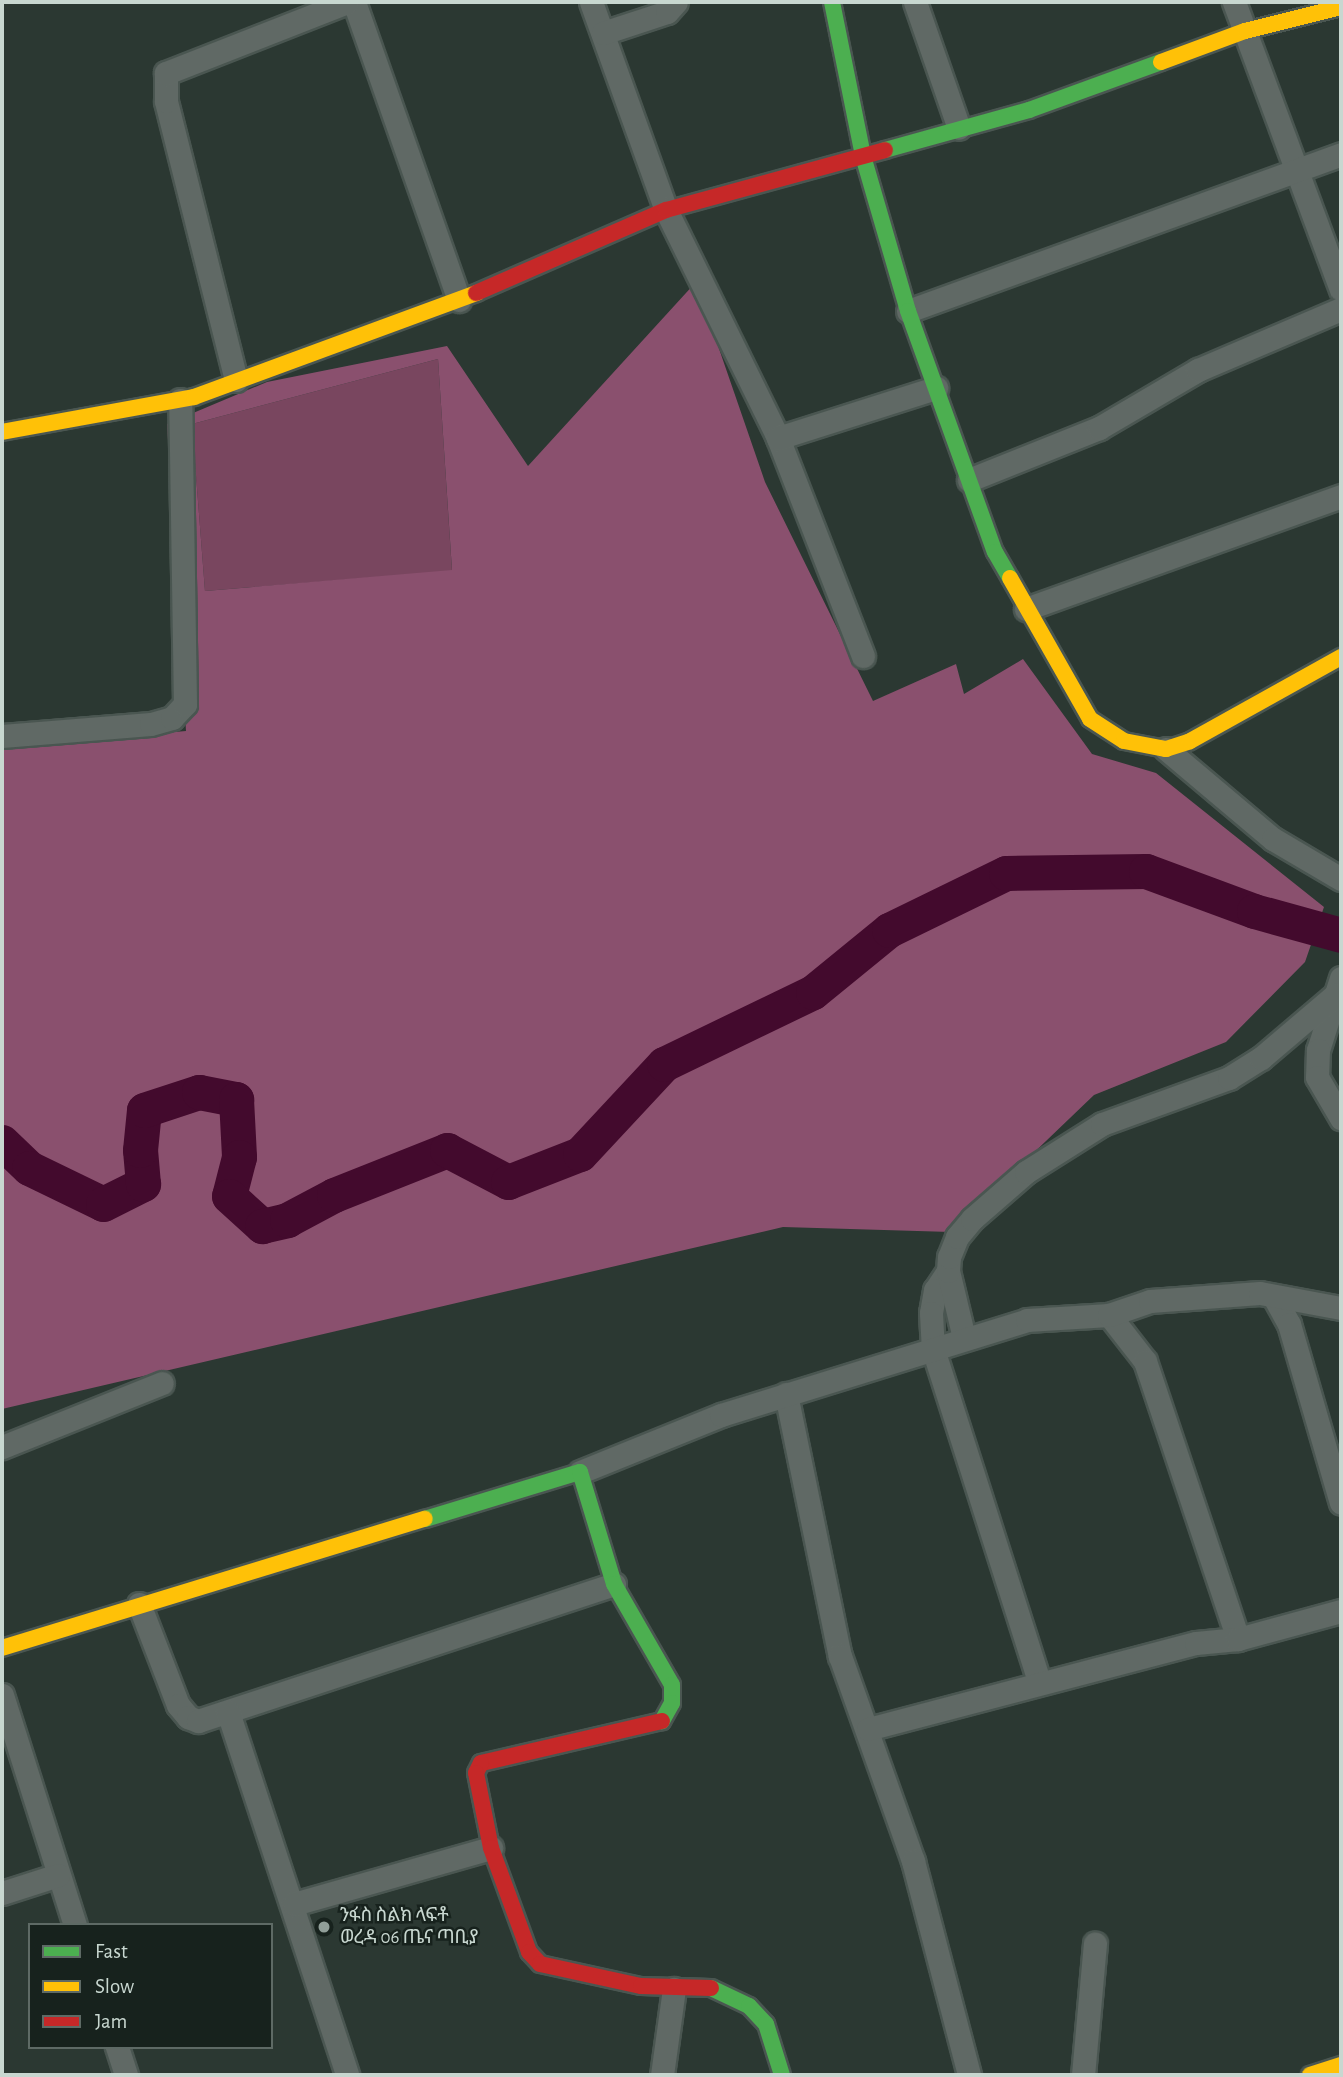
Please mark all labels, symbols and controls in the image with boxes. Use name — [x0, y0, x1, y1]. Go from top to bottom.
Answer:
place label: ንፋስ ስልክ ላፍቶ ወረዳ 06 ጤና ጣቢያ — [340, 1905, 479, 1949]
marker: ንፋስ ስልክ ላፍቶ ወረዳ 06 ጤና ጣቢያ — [314, 1917, 334, 1937]
legend — [28, 1923, 273, 2049]
text: Fast — [95, 1941, 128, 1962]
text: Slow — [95, 1976, 134, 1997]
text: Jam — [95, 2011, 127, 2032]

